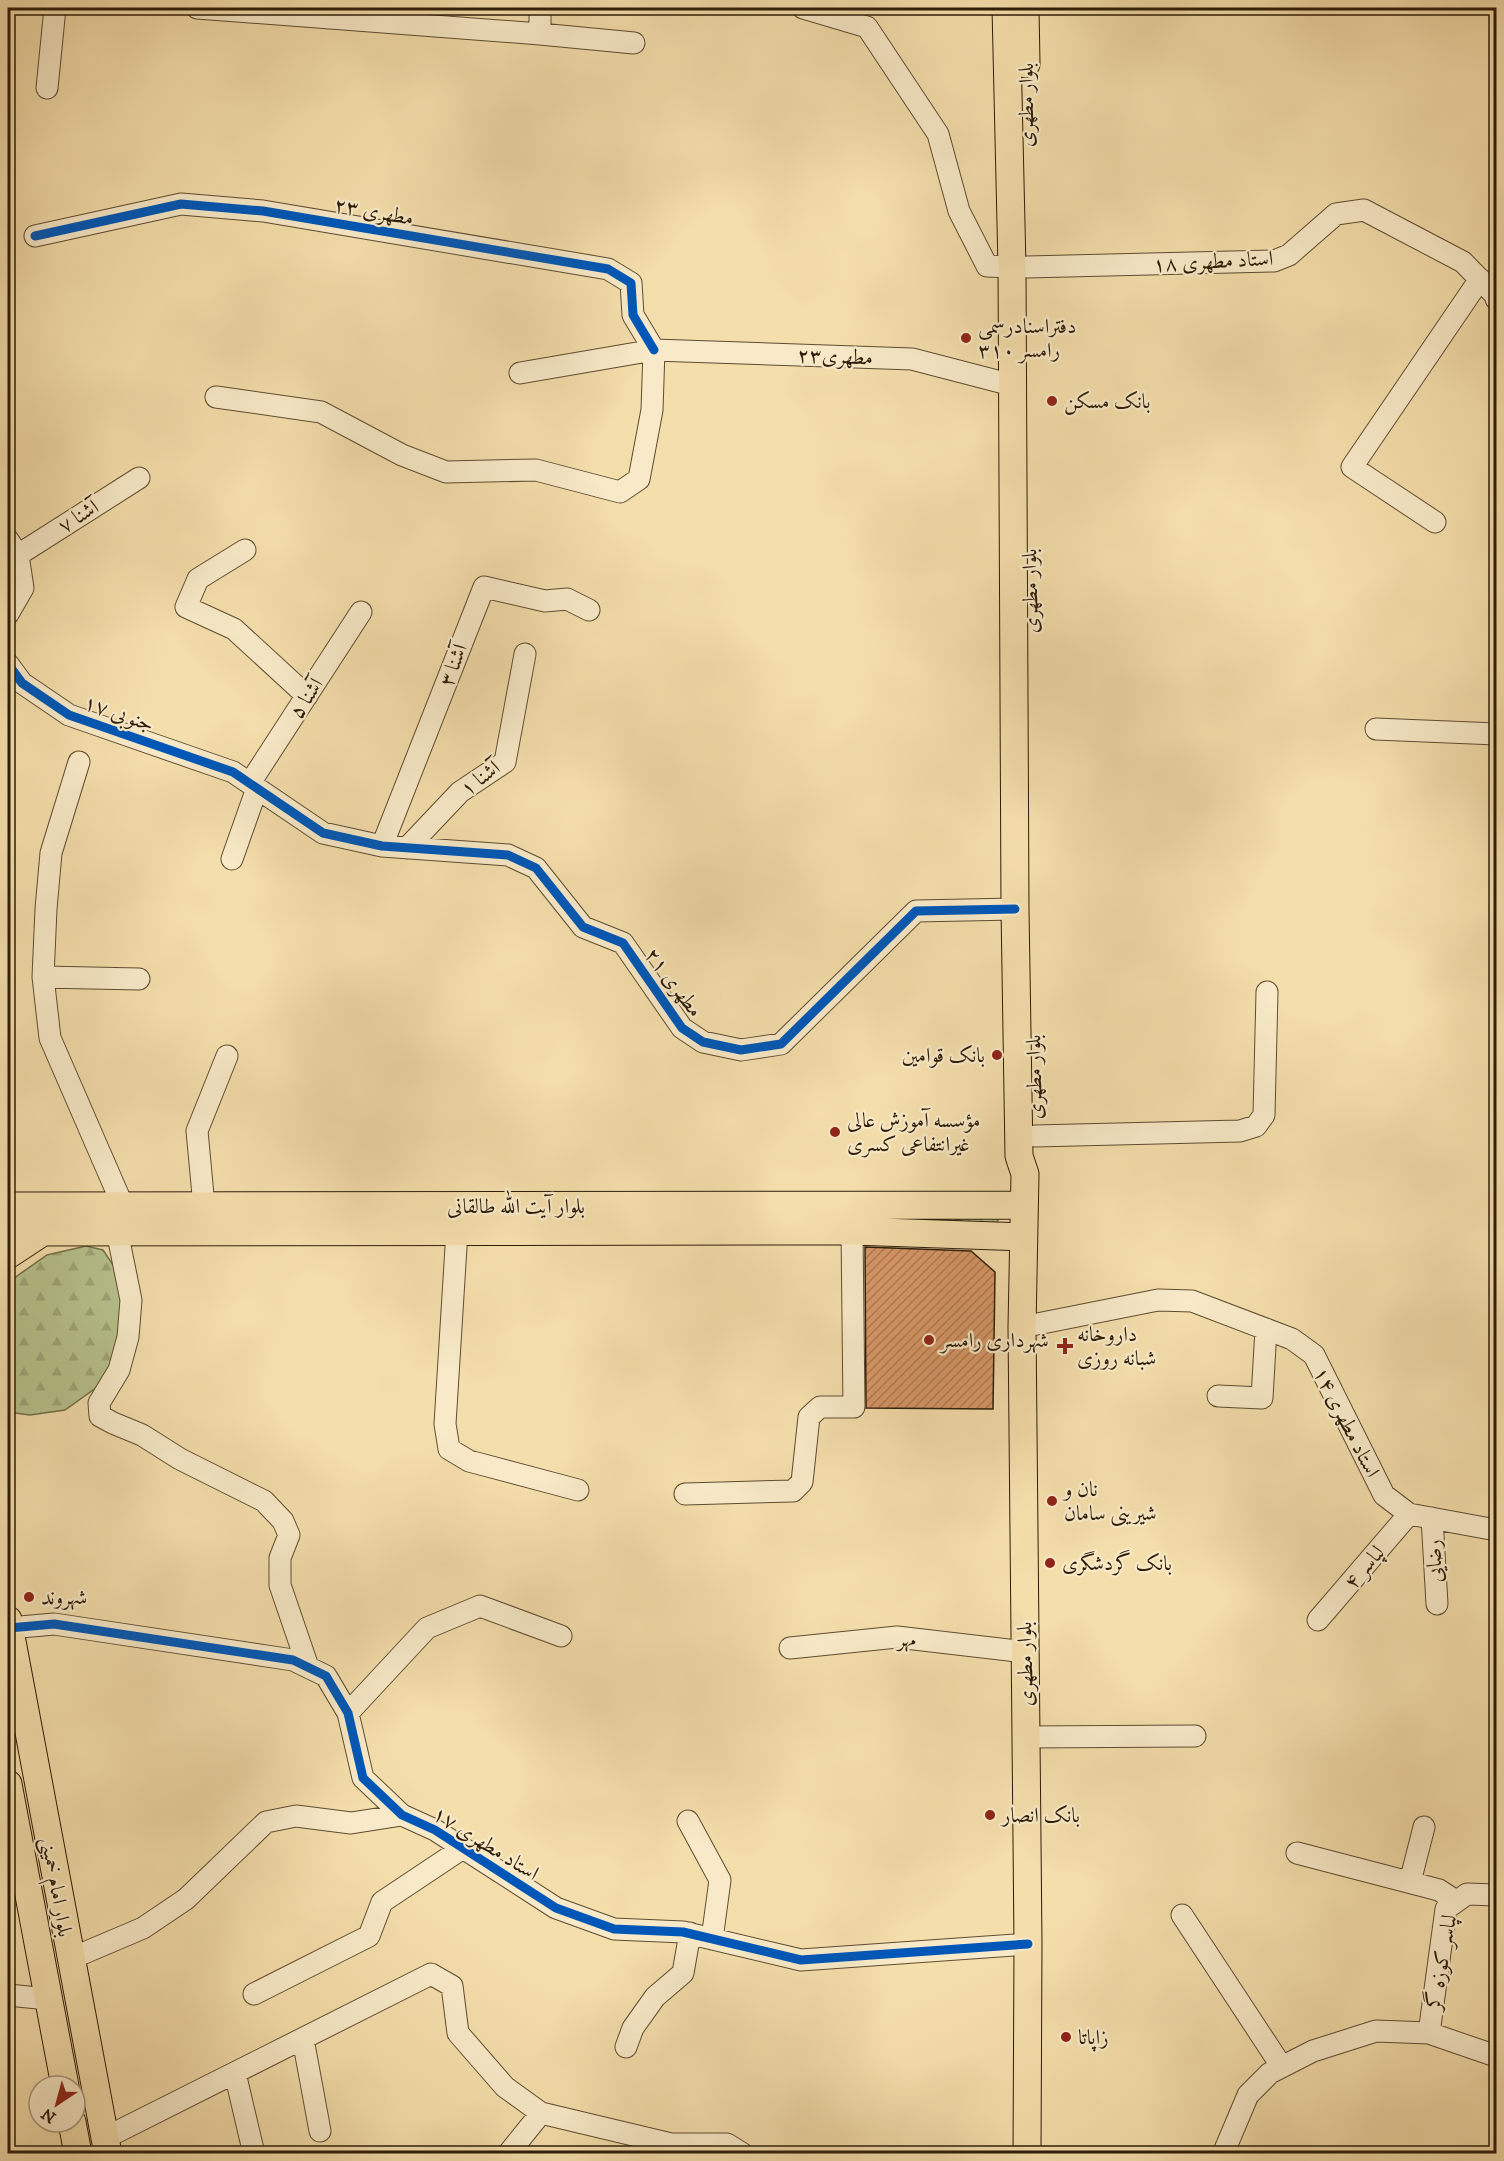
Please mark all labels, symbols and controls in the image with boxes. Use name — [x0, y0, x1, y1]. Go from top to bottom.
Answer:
street label: بلوار مطهری — [1014, 63, 1040, 147]
street label: مطهری ۲۳ — [332, 192, 416, 232]
street label: استاد مطهری ۱۸ — [1152, 246, 1274, 278]
place label: دفتراسنادرسمی ۳۱۰ رامسر — [978, 314, 1076, 364]
marker: دفتراسنادرسمی ۳۱۰ رامسر — [959, 331, 973, 345]
street label: مطهری۲۳ — [797, 343, 873, 371]
place label: بانک مسکن — [1064, 389, 1150, 415]
marker: بانک مسکن — [1045, 394, 1059, 408]
street label: آشنا ۷ — [53, 492, 106, 539]
street label: بلوار مطهری — [1017, 548, 1045, 634]
street label: آشنا ۳ — [433, 638, 475, 690]
street label: آشنا ۵ — [283, 671, 331, 724]
street label: جنوبی ۱۷ — [80, 690, 157, 739]
street label: آشنا ۱ — [455, 753, 508, 802]
street label: مطهری ۲۱ — [639, 943, 708, 1022]
street label: بلوار مطهری — [1021, 1034, 1049, 1120]
place label: بانک قوامین — [902, 1043, 985, 1069]
marker: بانک قوامین — [990, 1048, 1004, 1062]
place label: مؤسسه آموزش عالی غیرانتفاعی کسری — [847, 1107, 981, 1158]
marker: مؤسسه آموزش عالی غیرانتفاعی کسری — [828, 1125, 842, 1139]
street label: بلوار آیت الله طالقانی — [447, 1189, 585, 1220]
place label: داروخانه شبانه روزی — [1077, 1322, 1157, 1372]
place label: شهرداری رامسر — [939, 1328, 1049, 1354]
marker: شهرداری رامسر — [922, 1333, 936, 1347]
marker: داروخانه شبانه روزی — [1058, 1339, 1072, 1353]
street label: استاد مطهری ۱۴ — [1307, 1363, 1385, 1482]
place label: نان و شیرینی سامان — [1062, 1477, 1157, 1527]
marker: نان و شیرینی سامان — [1045, 1494, 1059, 1508]
street label: رضایی — [1421, 1539, 1449, 1583]
street label: لپاسر ۴ — [1339, 1541, 1391, 1595]
place label: بانک گردشگری — [1062, 1549, 1172, 1577]
marker: بانک گردشگری — [1043, 1556, 1057, 1570]
place label: شهروند — [41, 1585, 87, 1611]
marker: شهروند — [22, 1590, 36, 1604]
street label: بلوار مطهری — [1012, 1621, 1040, 1707]
street label: مهر — [895, 1626, 917, 1654]
street label: استاد مطهری ۱۷ — [427, 1801, 544, 1887]
place label: بانک انصار — [1000, 1803, 1080, 1829]
marker: بانک انصار — [983, 1808, 997, 1822]
street label: بلوار امام خمینی — [31, 1835, 78, 1940]
street label: لپاسر کوزه گر — [1418, 1912, 1463, 2014]
place label: زاپاتا — [1078, 2025, 1109, 2052]
marker: زاپاتا — [1059, 2030, 1073, 2044]
north arrow — [27, 2074, 87, 2134]
text: N — [38, 2103, 60, 2127]

